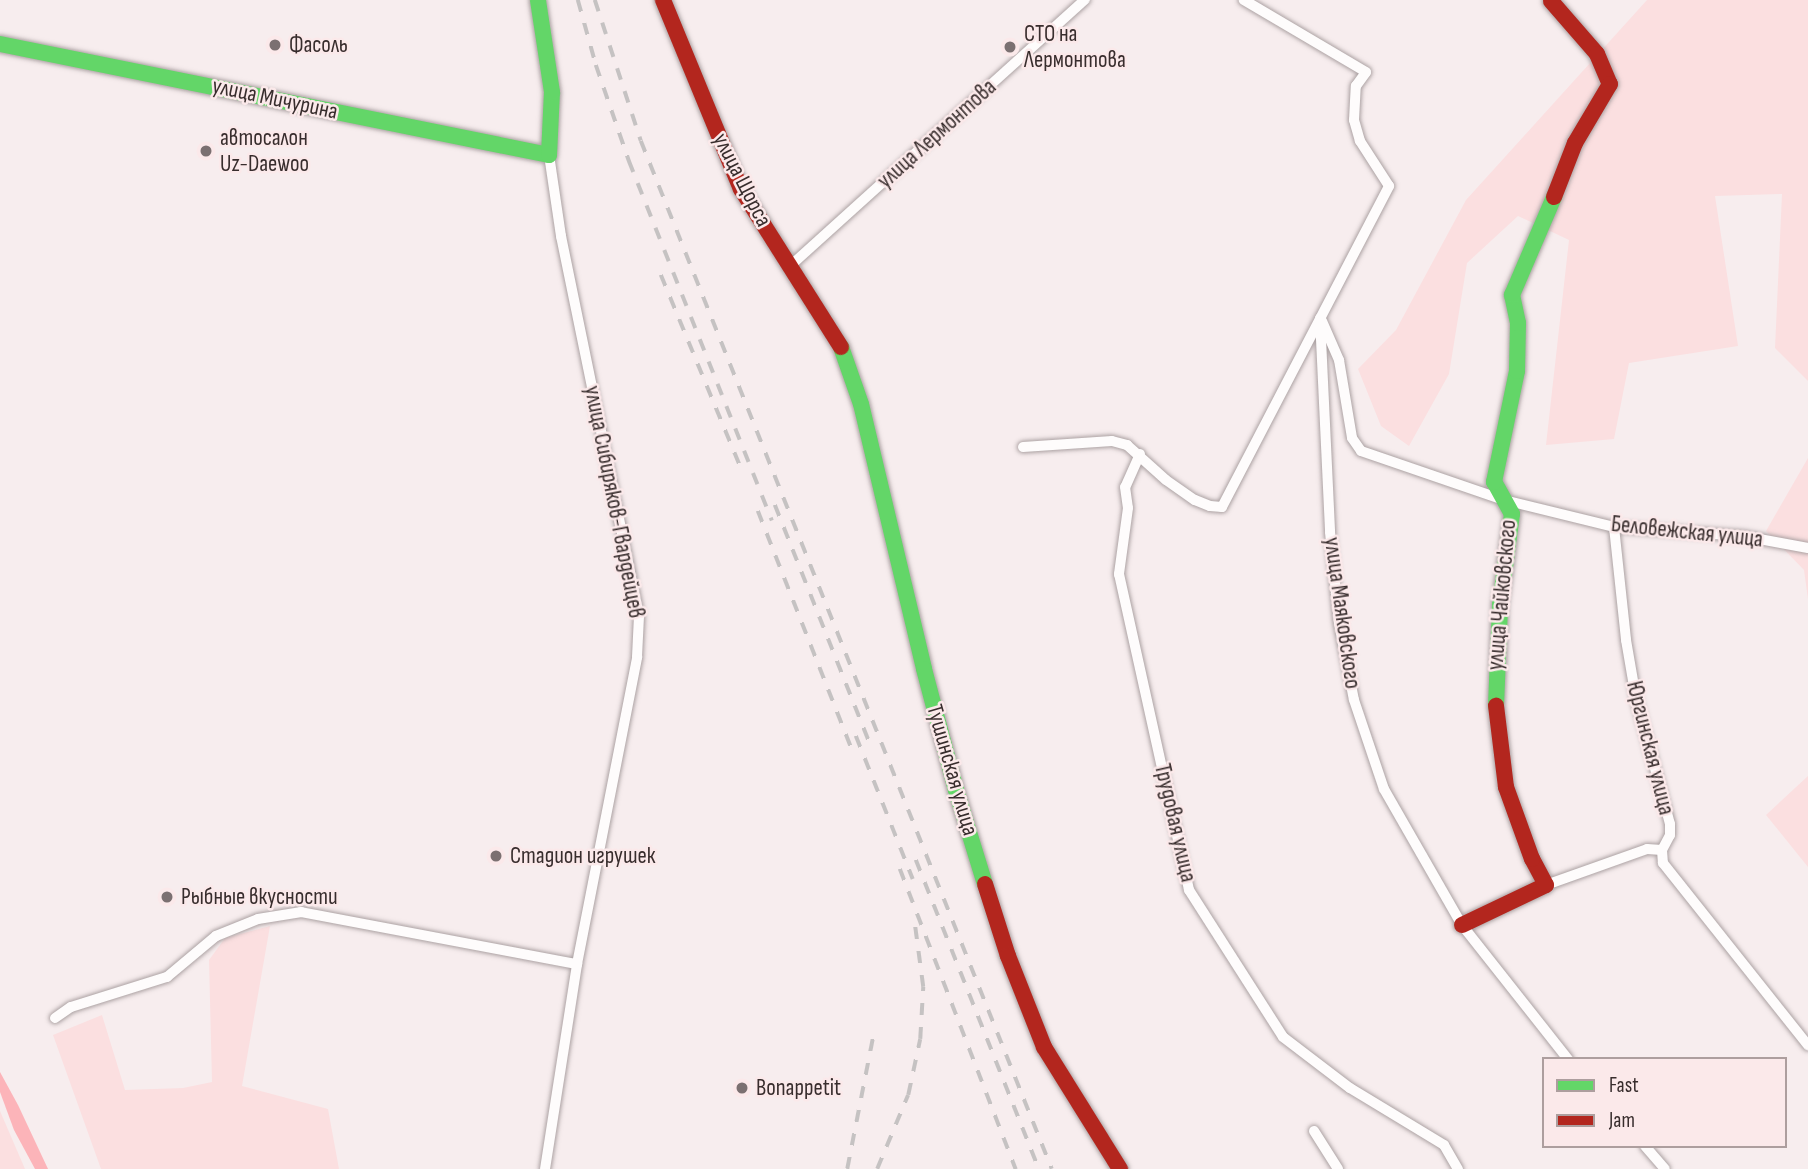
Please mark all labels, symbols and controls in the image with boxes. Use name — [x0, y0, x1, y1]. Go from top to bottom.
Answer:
place label: СТО на Лермонтова — [1024, 20, 1126, 74]
place label: Фасоль — [289, 31, 348, 59]
marker: Фасоль — [267, 37, 283, 53]
marker: СТО на Лермонтова — [1002, 39, 1018, 55]
street label: улица Мичурина — [210, 72, 340, 126]
street label: улица Лермонтова — [872, 73, 1002, 195]
place label: автосалон Uz-Daewoo — [220, 124, 309, 178]
street label: улица Щорса — [707, 129, 777, 231]
marker: автосалон Uz-Daewoo — [198, 143, 214, 159]
street label: улица Сибиряков-Гвардейцев — [578, 383, 650, 621]
street label: Беловежская улица — [1610, 510, 1764, 554]
street label: улица Чайковского — [1482, 519, 1522, 671]
street label: улица Маяковского — [1318, 535, 1366, 691]
street label: Юргинская улица — [1620, 678, 1680, 818]
street label: Тушинская улица — [920, 701, 984, 839]
street label: Трудовая улица — [1148, 761, 1202, 885]
place label: Стадион игрушек — [510, 842, 655, 870]
marker: Стадион игрушек — [488, 848, 504, 864]
place label: Рыбные вкусности — [181, 883, 338, 911]
marker: Рыбные вкусности — [159, 889, 175, 905]
legend — [1542, 1057, 1787, 1148]
text: Fast — [1609, 1073, 1639, 1098]
place label: Bonappetit — [756, 1074, 841, 1102]
marker: Bonappetit — [734, 1080, 750, 1096]
text: Jam — [1609, 1108, 1635, 1133]

